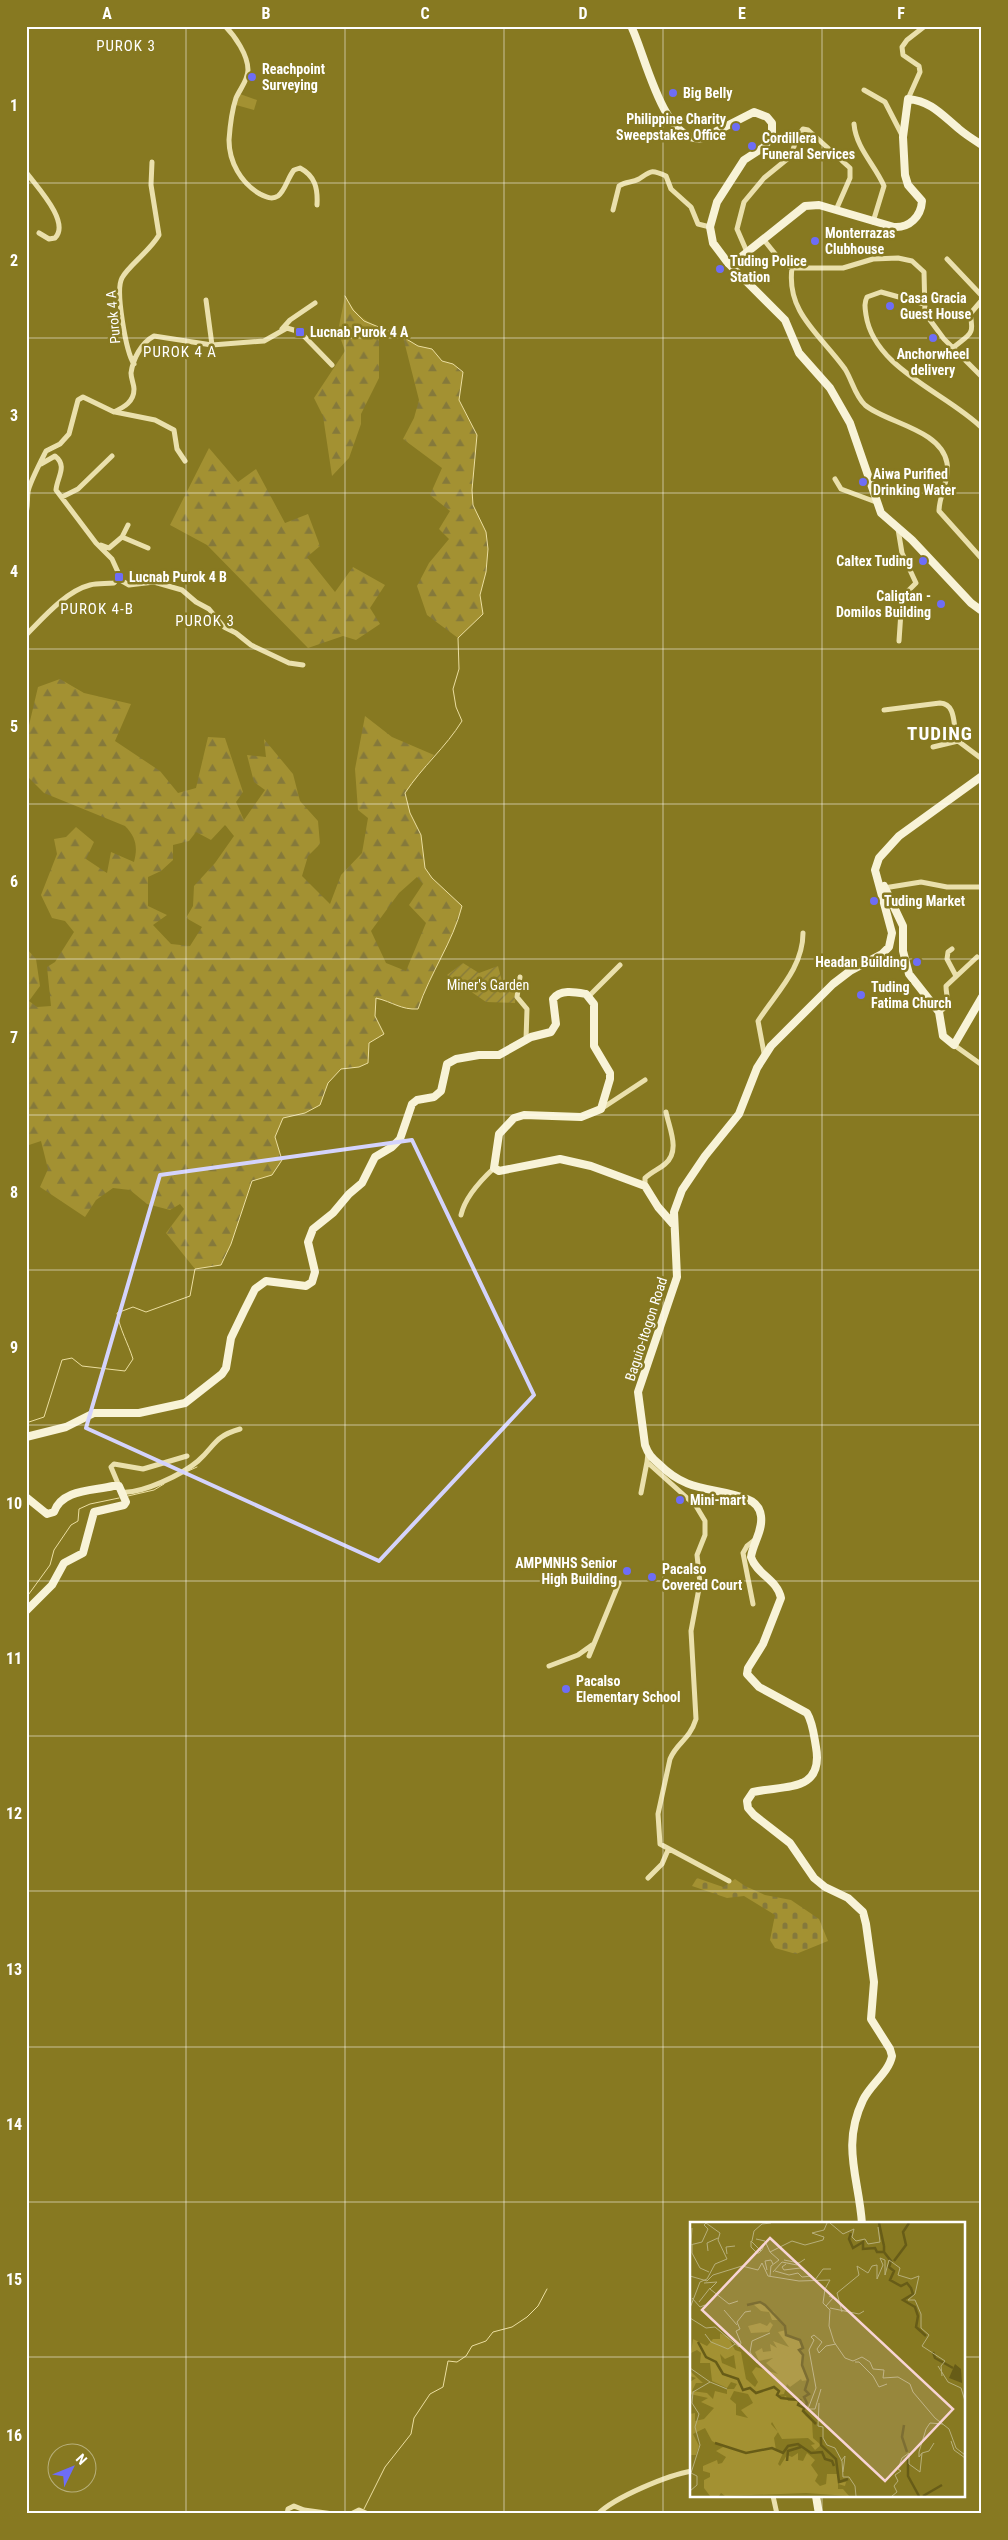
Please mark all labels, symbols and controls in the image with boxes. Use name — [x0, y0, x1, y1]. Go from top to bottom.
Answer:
text: A — [102, 4, 112, 23]
text: B — [262, 4, 271, 23]
text: C — [420, 4, 430, 23]
text: D — [578, 4, 588, 23]
text: E — [738, 4, 746, 23]
text: F — [897, 4, 905, 23]
district label: PUROK 3 — [96, 37, 156, 55]
place label: Reachpoint Surveying — [262, 61, 325, 93]
marker: Reachpoint Surveying — [246, 71, 258, 83]
place label: Big Belly — [683, 85, 733, 101]
marker: Big Belly — [667, 87, 679, 99]
text: 1 — [10, 96, 18, 115]
place label: Philippine Charity Sweepstakes Office — [616, 111, 727, 143]
marker: Philippine Charity Sweepstakes Office — [730, 121, 742, 133]
place label: Cordillera Funeral Services — [762, 130, 855, 162]
marker: Cordillera Funeral Services — [746, 140, 758, 152]
place label: Monterrazas Clubhouse — [825, 225, 895, 257]
marker: Monterrazas Clubhouse — [809, 235, 821, 247]
text: 2 — [10, 251, 18, 270]
place label: Tuding Police Station — [730, 253, 807, 285]
marker: Tuding Police Station — [714, 263, 726, 275]
street label: Purok 4 A — [103, 290, 123, 344]
place label: Casa Gracia Guest House — [900, 290, 971, 322]
marker: Casa Gracia Guest House — [884, 300, 896, 312]
place label: Lucnab Purok 4 A — [310, 324, 409, 340]
marker: Lucnab Purok 4 A — [294, 326, 306, 338]
marker: Anchorwheel delivery — [927, 332, 939, 344]
district label: PUROK 4 A — [143, 343, 217, 361]
place label: Anchorwheel delivery — [897, 346, 969, 378]
text: 3 — [10, 406, 18, 425]
place label: Aiwa Purified Drinking Water — [873, 466, 956, 498]
marker: Aiwa Purified Drinking Water — [857, 476, 869, 488]
place label: Caltex Tuding — [836, 553, 913, 569]
marker: Caltex Tuding — [917, 555, 929, 567]
text: 4 — [10, 562, 18, 581]
place label: Lucnab Purok 4 B — [129, 569, 227, 585]
marker: Lucnab Purok 4 B — [113, 571, 125, 583]
place label: Caligtan - Domilos Building — [836, 588, 931, 620]
marker: Caligtan - Domilos Building — [935, 598, 947, 610]
district label: PUROK 4-B — [60, 600, 134, 618]
district label: PUROK 3 — [175, 612, 235, 630]
text: 5 — [10, 717, 18, 736]
district label: TUDING — [907, 722, 973, 745]
text: 6 — [10, 872, 18, 891]
place label: Tuding Market — [884, 893, 965, 909]
marker: Tuding Market — [868, 895, 880, 907]
place label: Headan Building — [815, 954, 907, 970]
marker: Headan Building — [911, 956, 923, 968]
park label: Miner's Garden — [447, 977, 529, 993]
place label: Tuding Fatima Church — [871, 979, 952, 1011]
marker: Tuding Fatima Church — [855, 989, 867, 1001]
text: 7 — [10, 1028, 18, 1047]
text: 8 — [10, 1183, 18, 1202]
street label: Baguio-Itogon Road — [622, 1275, 670, 1383]
text: 9 — [10, 1338, 18, 1357]
place label: Mini-mart — [690, 1492, 746, 1508]
text: 10 — [6, 1494, 22, 1513]
marker: Mini-mart — [674, 1494, 686, 1506]
place label: AMPMNHS Senior High Building — [515, 1555, 617, 1587]
place label: Pacalso Covered Court — [662, 1561, 742, 1593]
marker: AMPMNHS Senior High Building — [621, 1565, 633, 1577]
marker: Pacalso Covered Court — [646, 1571, 658, 1583]
text: 11 — [6, 1649, 22, 1668]
place label: Pacalso Elementary School — [576, 1673, 681, 1705]
marker: Pacalso Elementary School — [560, 1683, 572, 1695]
text: 12 — [6, 1804, 22, 1823]
text: 13 — [6, 1960, 22, 1979]
text: 14 — [6, 2115, 22, 2134]
inset map — [690, 2222, 966, 2498]
text: 15 — [6, 2270, 22, 2289]
text: 16 — [6, 2426, 22, 2445]
north arrow — [48, 2442, 98, 2492]
text: N — [73, 2451, 90, 2468]

